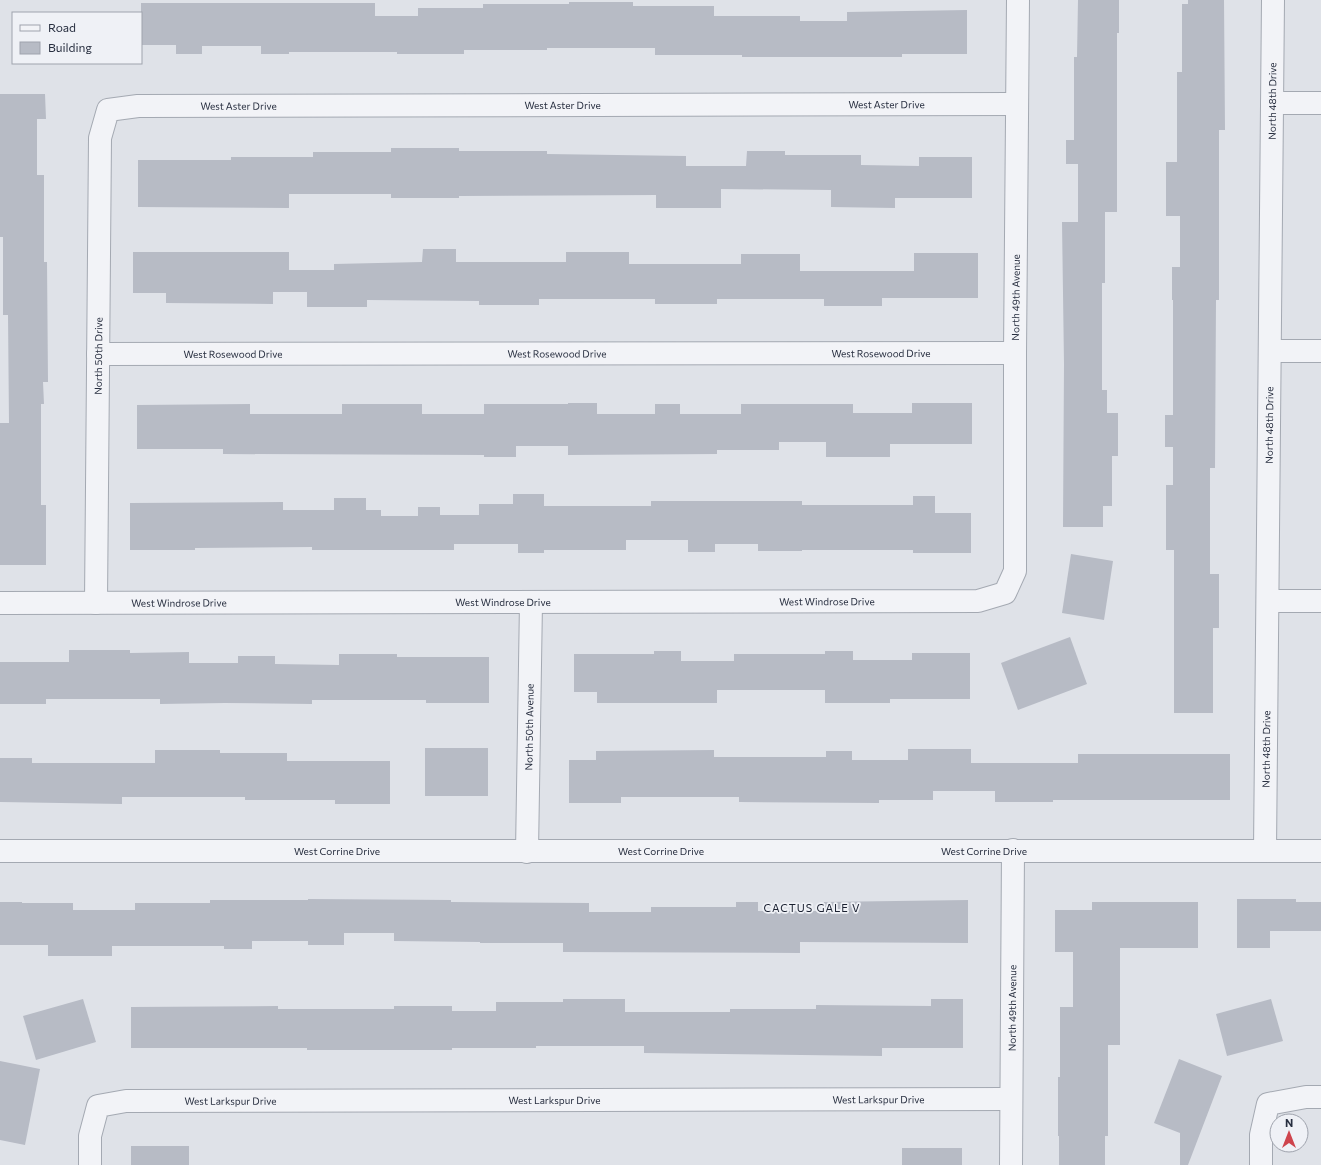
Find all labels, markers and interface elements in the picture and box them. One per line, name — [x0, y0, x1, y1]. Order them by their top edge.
legend — [12, 12, 142, 64]
text: Road — [48, 20, 76, 34]
text: Building — [48, 40, 92, 54]
street label: North 48th Drive — [1266, 62, 1278, 140]
street label: West Aster Drive — [848, 98, 925, 110]
street label: West Aster Drive — [524, 99, 601, 111]
street label: West Aster Drive — [200, 100, 277, 112]
street label: North 49th Avenue — [1009, 254, 1022, 341]
street label: North 50th Drive — [92, 317, 104, 395]
street label: West Rosewood Drive — [507, 347, 607, 360]
street label: West Rosewood Drive — [831, 347, 931, 359]
street label: West Rosewood Drive — [183, 348, 283, 360]
street label: North 48th Drive — [1263, 386, 1275, 464]
street label: West Windrose Drive — [779, 595, 875, 607]
street label: West Windrose Drive — [455, 596, 551, 608]
street label: West Windrose Drive — [131, 597, 227, 609]
street label: North 50th Avenue — [522, 684, 536, 770]
street label: North 48th Drive — [1260, 710, 1272, 788]
street label: West Corrine Drive — [294, 845, 380, 857]
street label: West Corrine Drive — [618, 845, 704, 857]
street label: West Corrine Drive — [941, 845, 1027, 857]
district label: CACTUS GALE V — [763, 901, 861, 914]
street label: North 49th Avenue — [1006, 965, 1018, 1051]
street label: West Larkspur Drive — [833, 1093, 924, 1105]
street label: West Larkspur Drive — [509, 1094, 600, 1106]
street label: West Larkspur Drive — [185, 1095, 276, 1107]
north arrow — [1269, 1113, 1309, 1153]
text: N — [1285, 1116, 1293, 1129]

